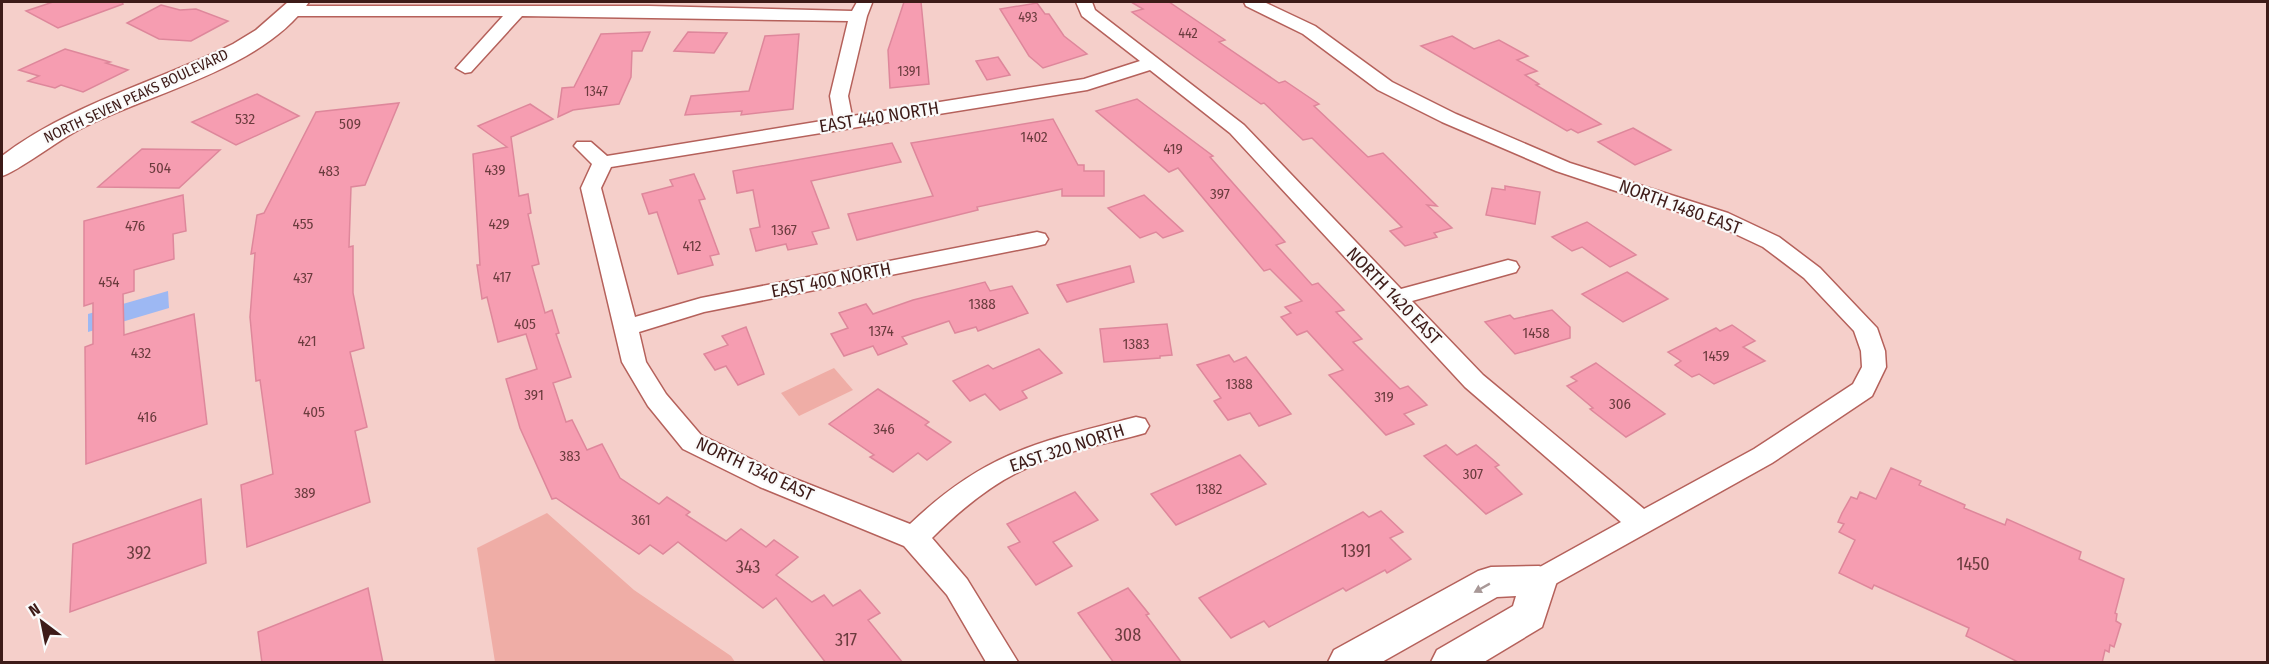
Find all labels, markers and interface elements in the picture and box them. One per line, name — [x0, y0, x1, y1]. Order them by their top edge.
house number: 493 — [1018, 9, 1038, 26]
house number: 442 — [1178, 25, 1198, 42]
street label: NORTH SEVEN PEAKS BOULEVARD — [41, 45, 231, 147]
house number: 1391 — [897, 63, 921, 80]
house number: 1347 — [584, 83, 608, 100]
street label: EAST 440 NORTH — [818, 97, 940, 137]
house number: 532 — [235, 110, 255, 128]
house number: 509 — [339, 115, 361, 133]
house number: 1402 — [1020, 128, 1048, 146]
house number: 419 — [1163, 140, 1183, 158]
house number: 504 — [149, 159, 171, 177]
house number: 439 — [485, 161, 505, 179]
house number: 483 — [318, 162, 340, 180]
street label: NORTH 1480 EAST — [1616, 175, 1745, 239]
house number: 397 — [1210, 185, 1230, 203]
house number: 455 — [293, 215, 314, 233]
house number: 429 — [489, 215, 509, 233]
house number: 476 — [125, 217, 145, 235]
house number: 1367 — [771, 221, 797, 239]
house number: 412 — [683, 237, 702, 255]
street label: NORTH 1420 EAST — [1342, 243, 1446, 350]
street label: EAST 400 NORTH — [769, 258, 893, 302]
house number: 417 — [493, 268, 511, 286]
house number: 437 — [293, 269, 313, 287]
house number: 454 — [98, 273, 120, 291]
house number: 1388 — [968, 295, 996, 313]
house number: 405 — [514, 315, 536, 333]
house number: 1374 — [868, 322, 894, 340]
house number: 1458 — [1522, 324, 1550, 342]
house number: 421 — [297, 332, 317, 350]
house number: 1383 — [1123, 335, 1150, 353]
house number: 432 — [131, 344, 152, 362]
house number: 1459 — [1703, 347, 1729, 365]
house number: 1388 — [1225, 375, 1253, 393]
house number: 391 — [524, 386, 544, 404]
house number: 319 — [1374, 388, 1394, 406]
house number: 306 — [1609, 395, 1631, 413]
house number: 405 — [303, 403, 325, 421]
house number: 416 — [137, 408, 157, 426]
street label: EAST 320 NORTH — [1007, 419, 1127, 477]
house number: 346 — [873, 420, 895, 438]
street label: NORTH 1340 EAST — [693, 432, 818, 506]
house number: 383 — [559, 447, 581, 465]
house number: 307 — [1463, 465, 1483, 483]
house number: 1382 — [1196, 480, 1223, 498]
house number: 389 — [294, 484, 316, 502]
house number: 361 — [631, 511, 651, 529]
house number: 1391 — [1341, 540, 1371, 562]
house number: 392 — [127, 542, 151, 564]
house number: 1450 — [1956, 553, 1990, 575]
house number: 343 — [736, 556, 760, 578]
one-way arrow — [1473, 583, 1490, 593]
north arrow — [12, 592, 72, 652]
text: N — [25, 599, 43, 620]
house number: 308 — [1115, 624, 1141, 646]
house number: 317 — [835, 629, 857, 651]

